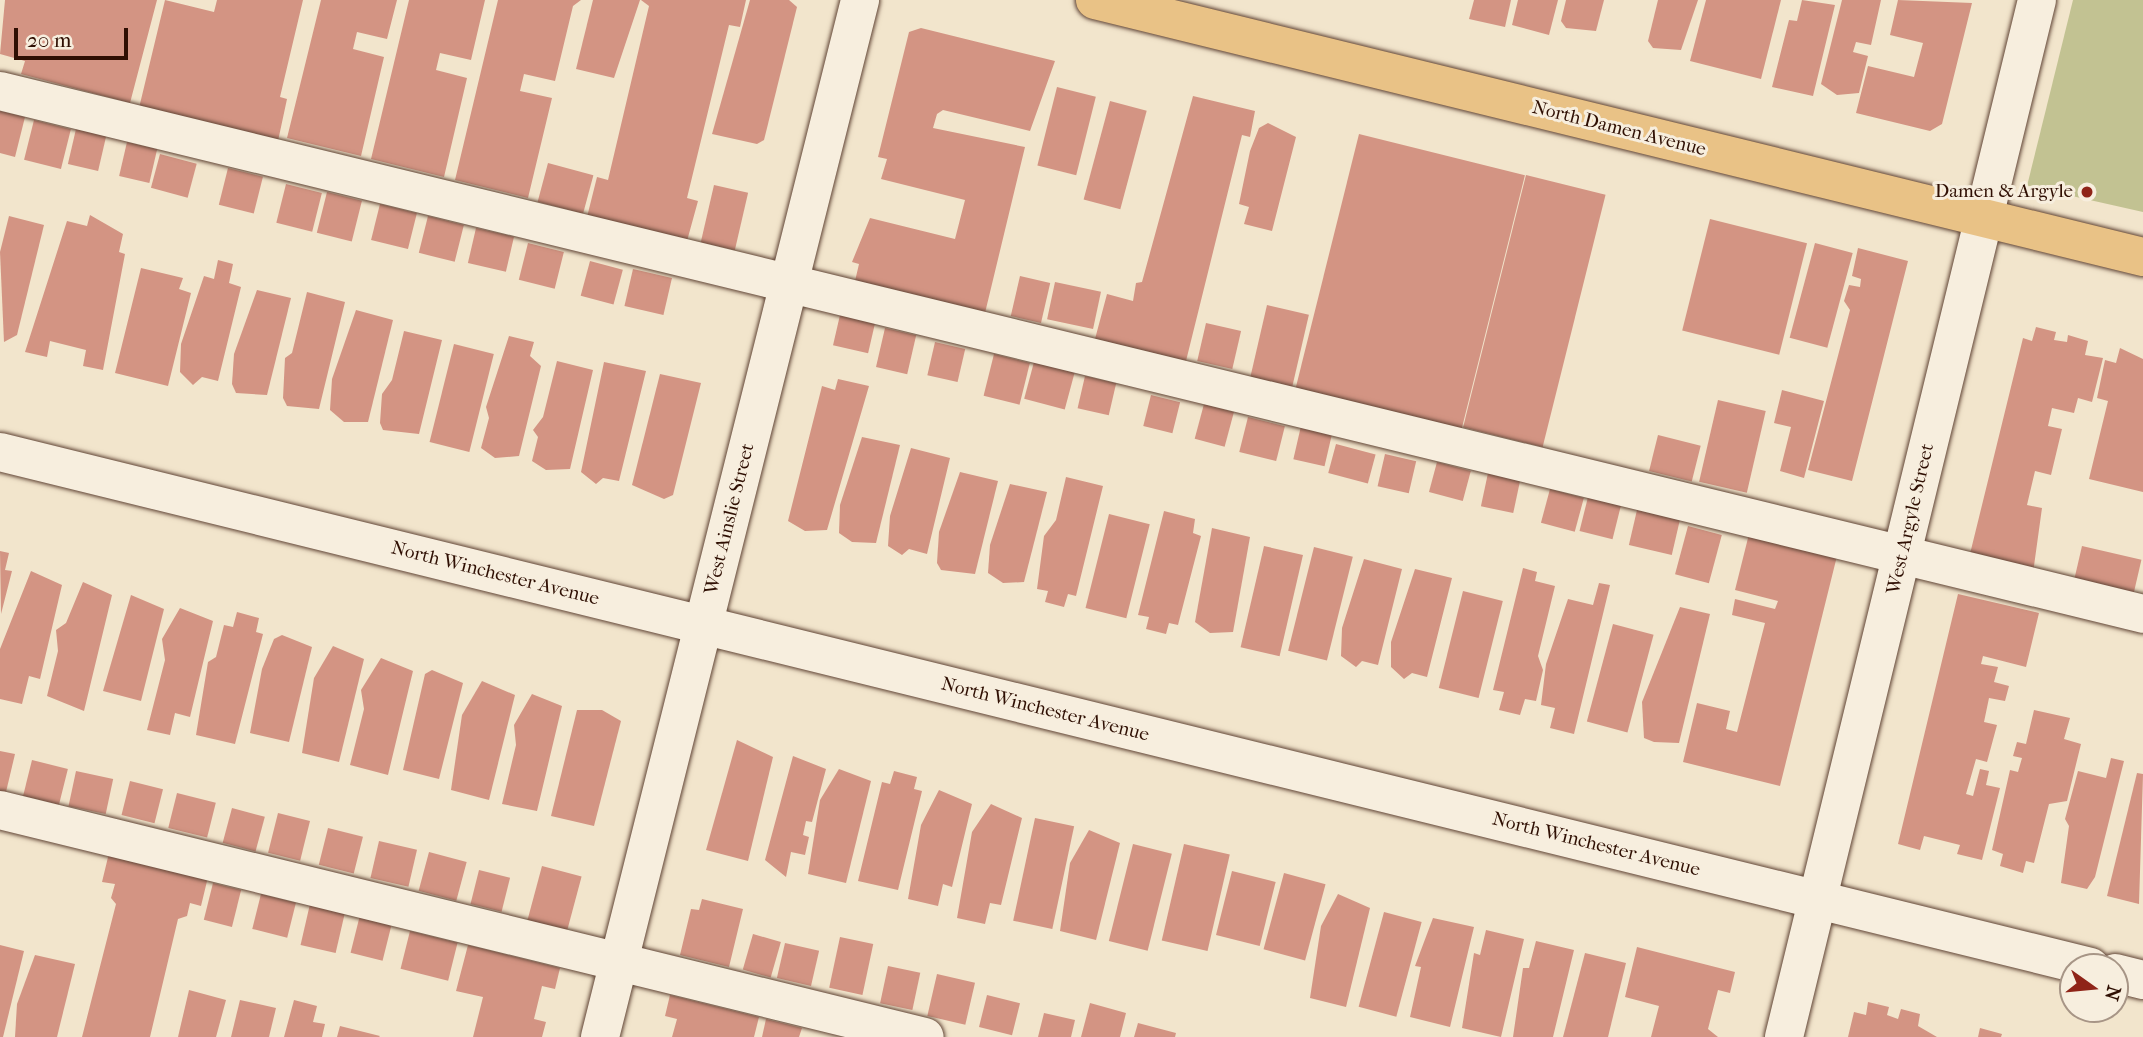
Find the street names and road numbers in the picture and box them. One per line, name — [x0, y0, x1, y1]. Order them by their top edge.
street label: North Damen Avenue — [1530, 96, 1708, 162]
street label: West Ainslie Street — [700, 441, 760, 597]
street label: West Argyle Street — [1883, 441, 1939, 597]
street label: North Winchester Avenue — [389, 537, 601, 611]
street label: North Winchester Avenue — [939, 673, 1151, 747]
street label: North Winchester Avenue — [1490, 808, 1702, 882]

